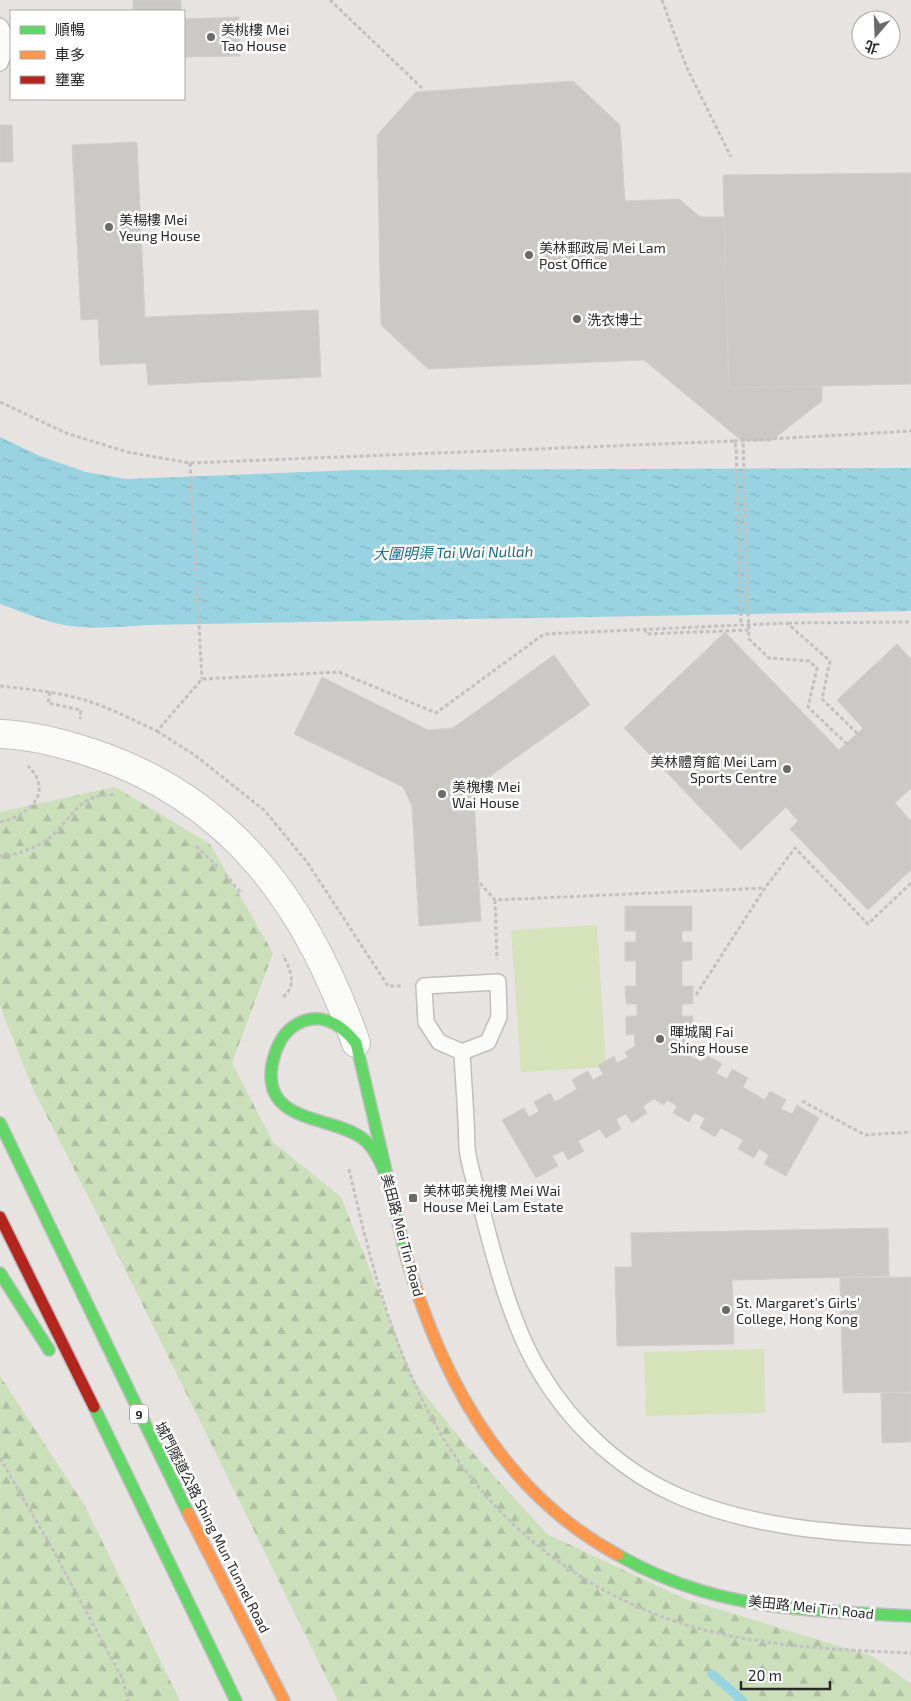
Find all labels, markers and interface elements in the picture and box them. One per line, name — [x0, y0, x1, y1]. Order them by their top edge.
legend — [10, 10, 185, 100]
north arrow — [851, 10, 901, 60]
text: 順暢 — [55, 20, 85, 38]
place label: 美桃樓 Mei Tao House — [221, 21, 289, 54]
marker: 美桃樓 Mei Tao House — [205, 31, 217, 43]
text: 北 — [862, 37, 881, 58]
text: 車多 — [55, 45, 85, 63]
text: 壅塞 — [55, 70, 85, 88]
place label: 美楊樓 Mei Yeung House — [119, 211, 201, 244]
marker: 美楊樓 Mei Yeung House — [103, 221, 115, 233]
place label: 美林郵政局 Mei Lam Post Office — [539, 239, 666, 272]
marker: 美林郵政局 Mei Lam Post Office — [523, 249, 535, 261]
place label: 洗衣博士 — [587, 311, 643, 328]
marker: 洗衣博士 — [571, 313, 583, 325]
water label: 大圍明渠 Tai Wai Nullah — [373, 542, 533, 562]
place label: 美林體育館 Mei Lam Sports Centre — [650, 753, 777, 786]
marker: 美林體育館 Mei Lam Sports Centre — [781, 763, 793, 775]
place label: 美槐樓 Mei Wai House — [452, 778, 520, 811]
marker: 美槐樓 Mei Wai House — [436, 788, 448, 800]
place label: 暉城閣 Fai Shing House — [670, 1023, 748, 1056]
marker: 暉城閣 Fai Shing House — [654, 1033, 666, 1045]
street label: 美田路 Mei Tin Road — [378, 1172, 428, 1298]
place label: 美林邨美槐樓 Mei Wai House Mei Lam Estate — [423, 1182, 564, 1215]
marker: 美林邨美槐樓 Mei Wai House Mei Lam Estate — [407, 1192, 419, 1204]
place label: St. Margaret's Girls' College, Hong Kong — [736, 1294, 860, 1327]
marker: St. Margaret's Girls' College, Hong Kong — [720, 1304, 732, 1316]
road number: 9 — [130, 1405, 148, 1424]
street label: 城門隧道公路 Shing Mun Tunnel Road — [152, 1419, 274, 1635]
street label: 美田路 Mei Tin Road — [747, 1592, 875, 1622]
scale bar — [741, 1658, 830, 1690]
text: 20 m — [748, 1666, 782, 1684]

